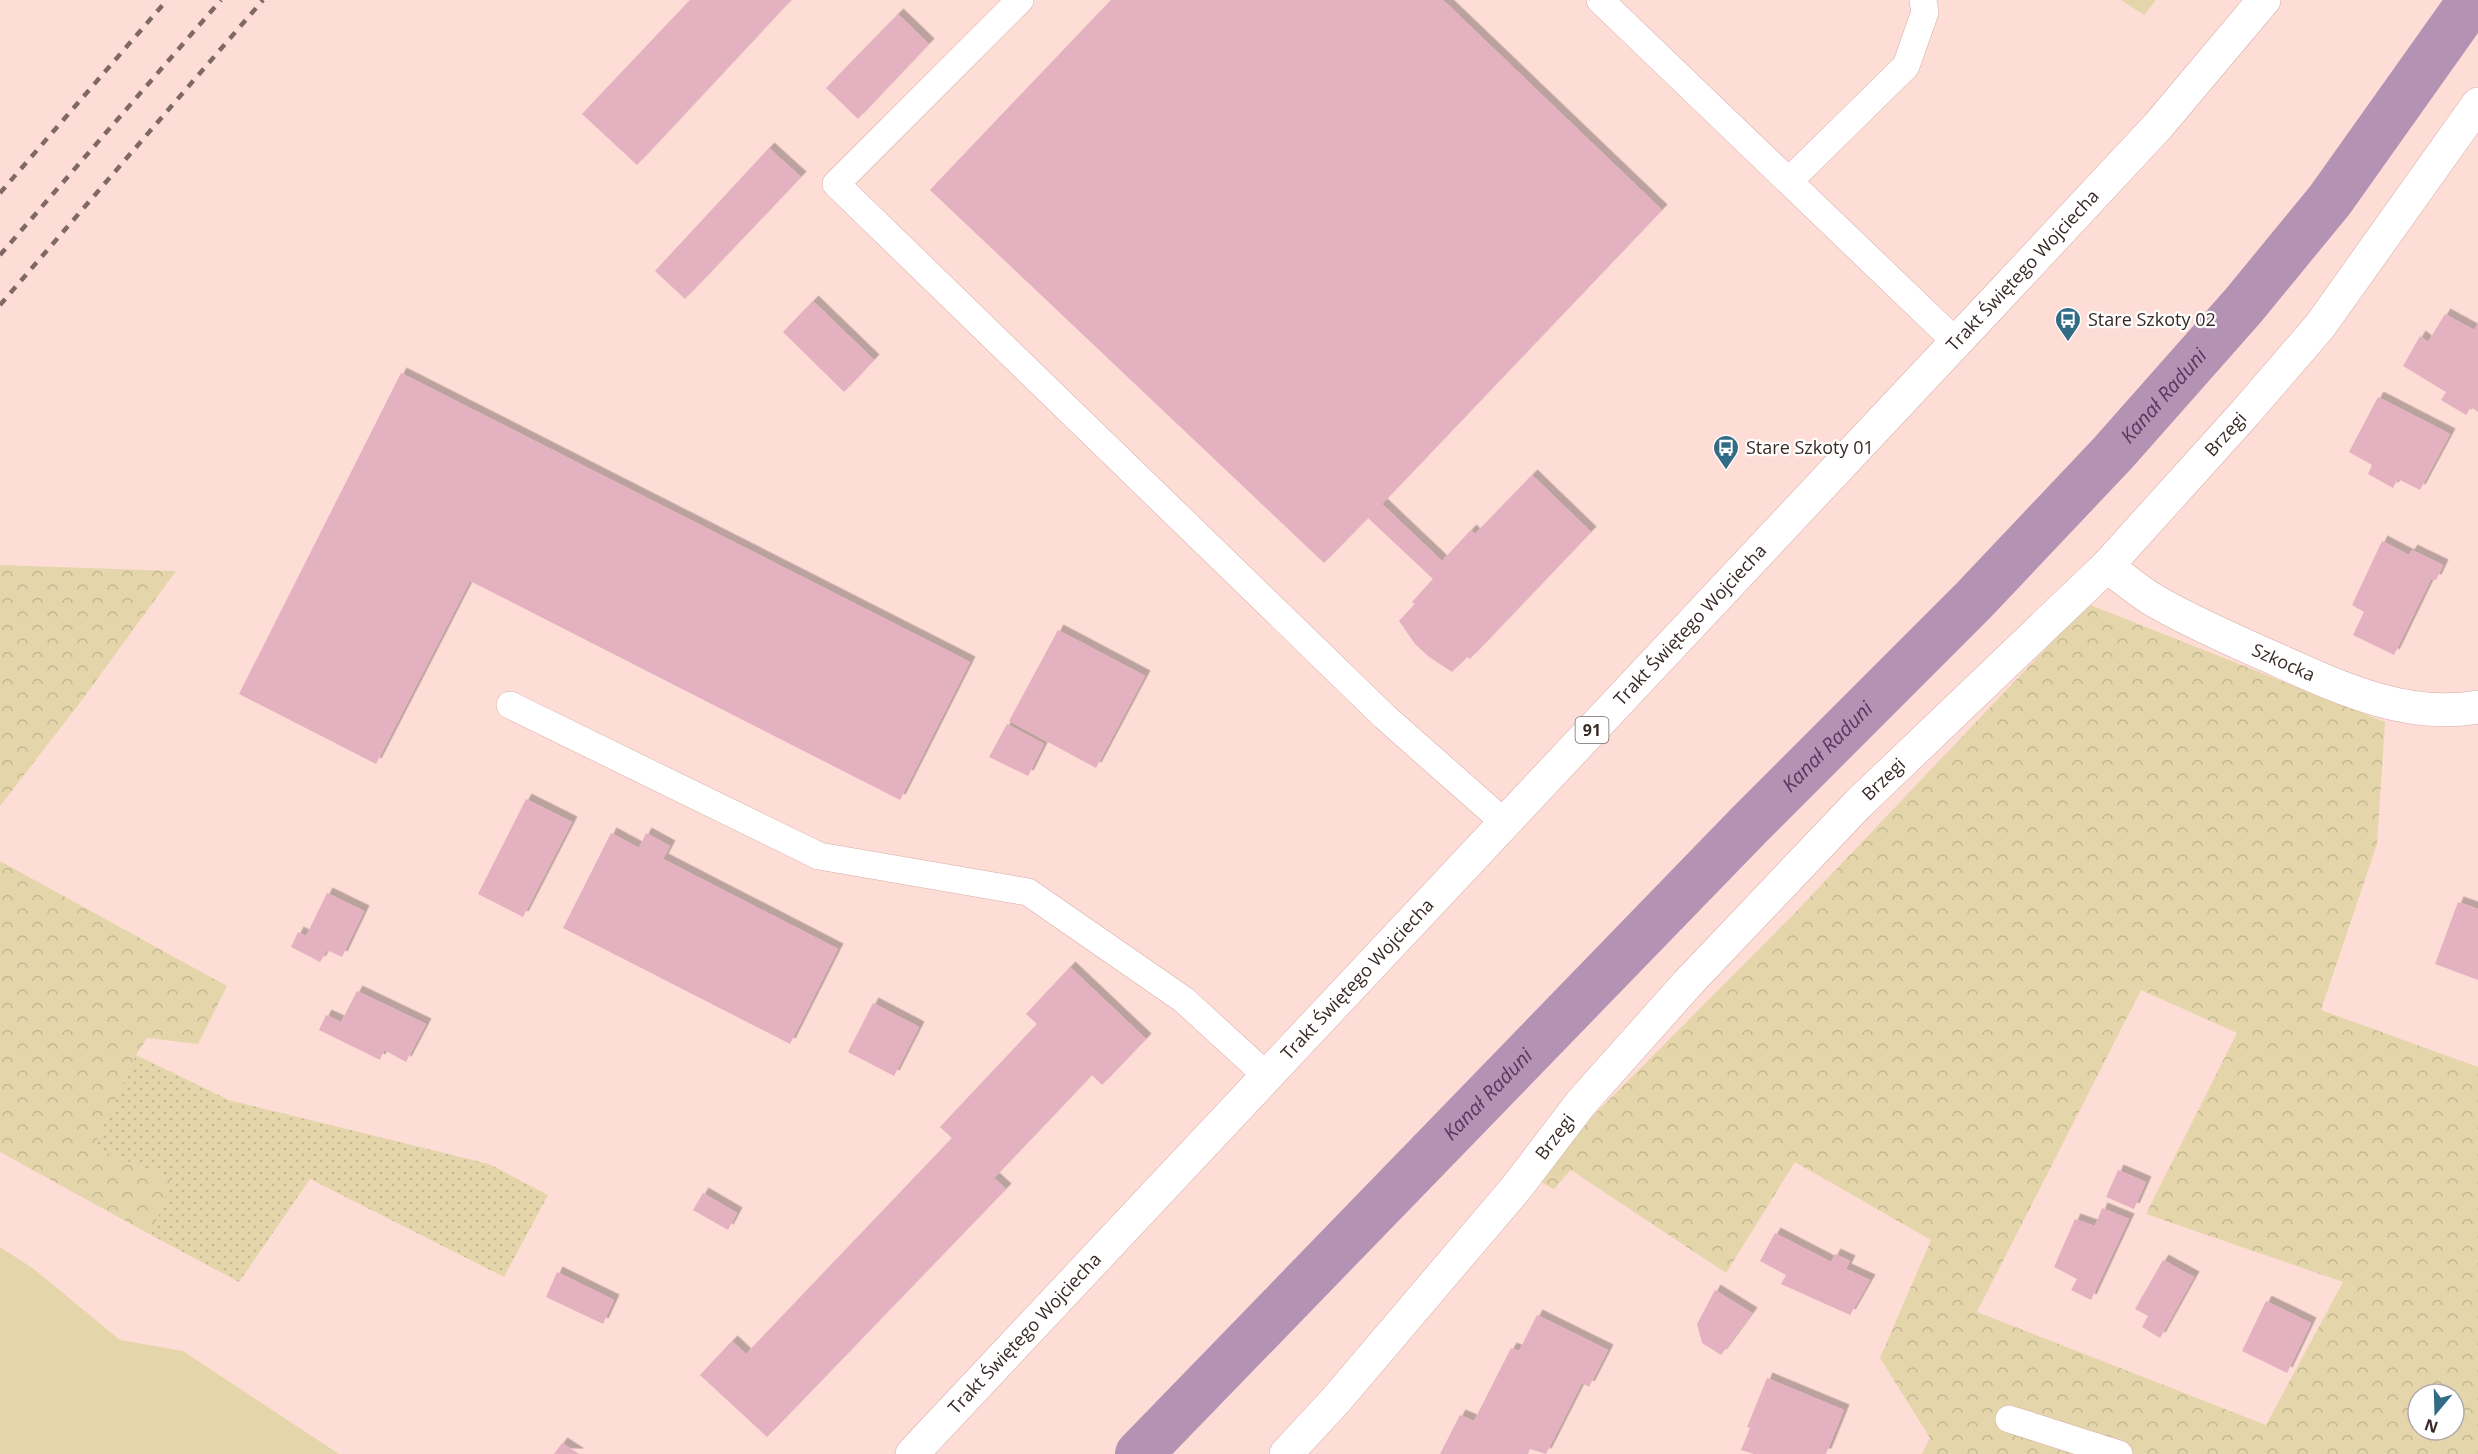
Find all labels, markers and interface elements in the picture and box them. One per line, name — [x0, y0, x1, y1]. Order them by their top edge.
street label: Trakt Świętego Wojciecha — [1941, 184, 2104, 356]
bus stop icon: Stare Szkoty 02 — [2053, 305, 2083, 343]
place label: Stare Szkoty 02 — [2088, 307, 2216, 331]
water label: Kanał Raduni — [2114, 342, 2213, 449]
street label: Brzegi — [2199, 406, 2251, 461]
bus stop icon: Stare Szkoty 01 — [1711, 433, 1741, 471]
place label: Stare Szkoty 01 — [1746, 435, 1874, 459]
street label: Trakt Świętego Wojciecha — [1608, 539, 1771, 710]
street label: Szkocka — [2248, 637, 2319, 686]
water label: Kanał Raduni — [1776, 694, 1879, 798]
road number: 91 — [1576, 717, 1608, 743]
street label: Brzegi — [1856, 752, 1910, 805]
street label: Trakt Świętego Wojciecha — [1275, 893, 1439, 1065]
water label: Kanał Raduni — [1437, 1042, 1539, 1146]
street label: Brzegi — [1529, 1108, 1580, 1164]
street label: Trakt Świętego Wojciecha — [943, 1247, 1106, 1419]
north arrow — [2406, 1382, 2466, 1442]
text: N — [2421, 1414, 2441, 1439]

